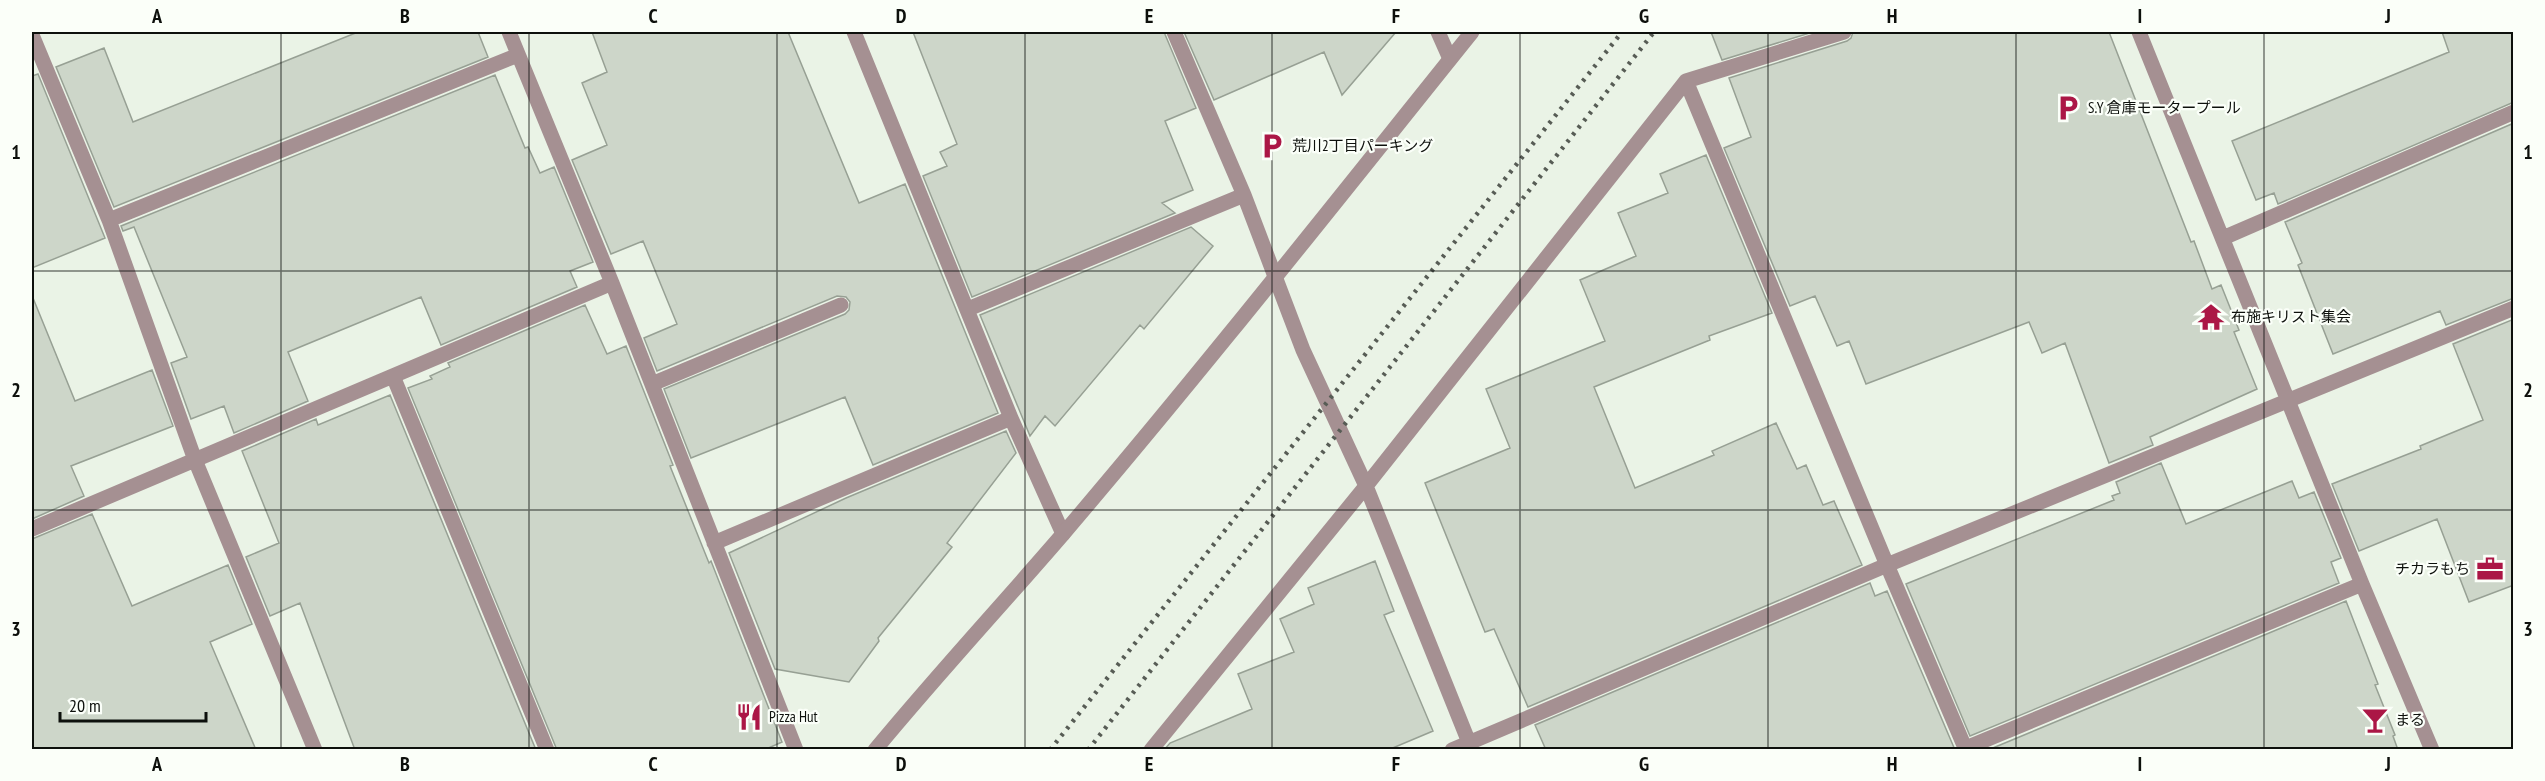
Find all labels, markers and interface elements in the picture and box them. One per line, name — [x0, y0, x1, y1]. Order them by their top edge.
text: A — [151, 3, 163, 29]
text: B — [400, 3, 410, 29]
text: C — [648, 3, 658, 29]
text: D — [896, 3, 907, 29]
text: E — [1145, 3, 1153, 29]
text: F — [1392, 3, 1400, 29]
text: G — [1639, 3, 1649, 29]
text: H — [1887, 3, 1897, 29]
text: I — [2138, 3, 2142, 29]
text: J — [2384, 3, 2391, 29]
parking icon: S.Y 倉庫モータープール — [2053, 93, 2083, 123]
place label: S.Y 倉庫モータープール — [2088, 98, 2241, 117]
parking icon: 荒川2丁目パーキング — [1257, 131, 1287, 161]
place label: 荒川2丁目パーキング — [1292, 136, 1433, 155]
text: 1 — [11, 139, 21, 165]
text: 1 — [2523, 139, 2533, 165]
temple icon: 布施キリスト集会 — [2196, 302, 2226, 332]
place label: 布施キリスト集会 — [2231, 307, 2351, 326]
text: 2 — [11, 377, 21, 403]
text: 2 — [2523, 377, 2533, 403]
office icon: チカラもち — [2475, 554, 2505, 584]
place label: チカラもち — [2395, 559, 2470, 578]
text: 3 — [11, 616, 21, 642]
text: 3 — [2523, 616, 2533, 642]
scale bar — [60, 685, 206, 723]
text: 20 m — [69, 694, 101, 717]
restaurant icon: Pizza Hut — [734, 702, 764, 732]
bar icon: まる — [2360, 705, 2390, 735]
place label: Pizza Hut — [769, 707, 818, 726]
place label: まる — [2395, 710, 2425, 729]
text: A — [151, 751, 163, 777]
text: B — [400, 751, 410, 777]
text: C — [648, 751, 658, 777]
text: D — [896, 751, 907, 777]
text: E — [1145, 751, 1153, 777]
text: F — [1392, 751, 1400, 777]
text: G — [1639, 751, 1649, 777]
text: H — [1887, 751, 1897, 777]
text: I — [2138, 751, 2142, 777]
text: J — [2384, 751, 2391, 777]

